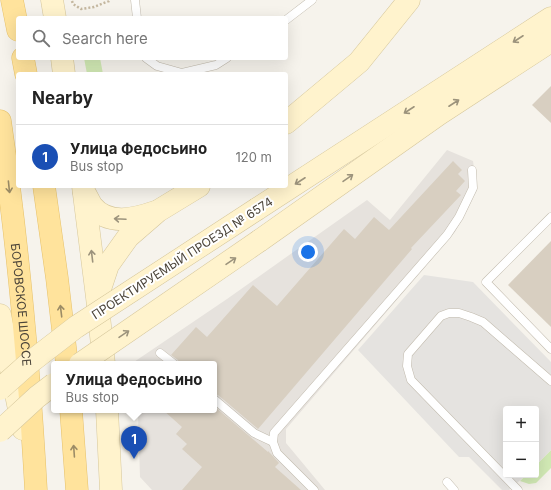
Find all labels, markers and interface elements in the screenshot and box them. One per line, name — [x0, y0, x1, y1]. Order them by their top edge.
search box — [16, 16, 288, 60]
icon: search — [30, 27, 52, 49]
text: Search here — [62, 29, 148, 48]
one-way arrow — [513, 35, 524, 43]
text: Nearby — [32, 88, 93, 108]
one-way arrow — [449, 99, 460, 108]
one-way arrow — [404, 106, 415, 114]
text: Улица Федосьино — [70, 139, 207, 158]
text: 1 — [42, 149, 48, 165]
text: 120 m — [236, 149, 272, 165]
text: Bus stop — [70, 158, 123, 174]
one-way arrow — [342, 174, 353, 182]
one-way arrow — [295, 177, 306, 185]
one-way arrow — [5, 180, 13, 193]
street label: ПРОЕКТИРУЕМЫЙ ПРОЕЗД № 6574 — [89, 194, 275, 322]
one-way arrow — [114, 215, 127, 222]
street label: БОРОВСКОЕ ШОССЕ — [8, 242, 35, 367]
your location — [298, 242, 318, 262]
one-way arrow — [88, 250, 96, 263]
one-way arrow — [225, 256, 237, 264]
one-way arrow — [57, 305, 65, 318]
one-way arrow — [118, 330, 129, 338]
popup — [51, 361, 217, 413]
text: Улица Федосьино — [65, 370, 203, 389]
text: Bus stop — [65, 389, 119, 405]
map controls — [503, 406, 539, 478]
button: + — [503, 406, 539, 442]
pin: 1 — [121, 426, 147, 459]
button: − — [503, 442, 539, 478]
one-way arrow — [70, 445, 77, 458]

